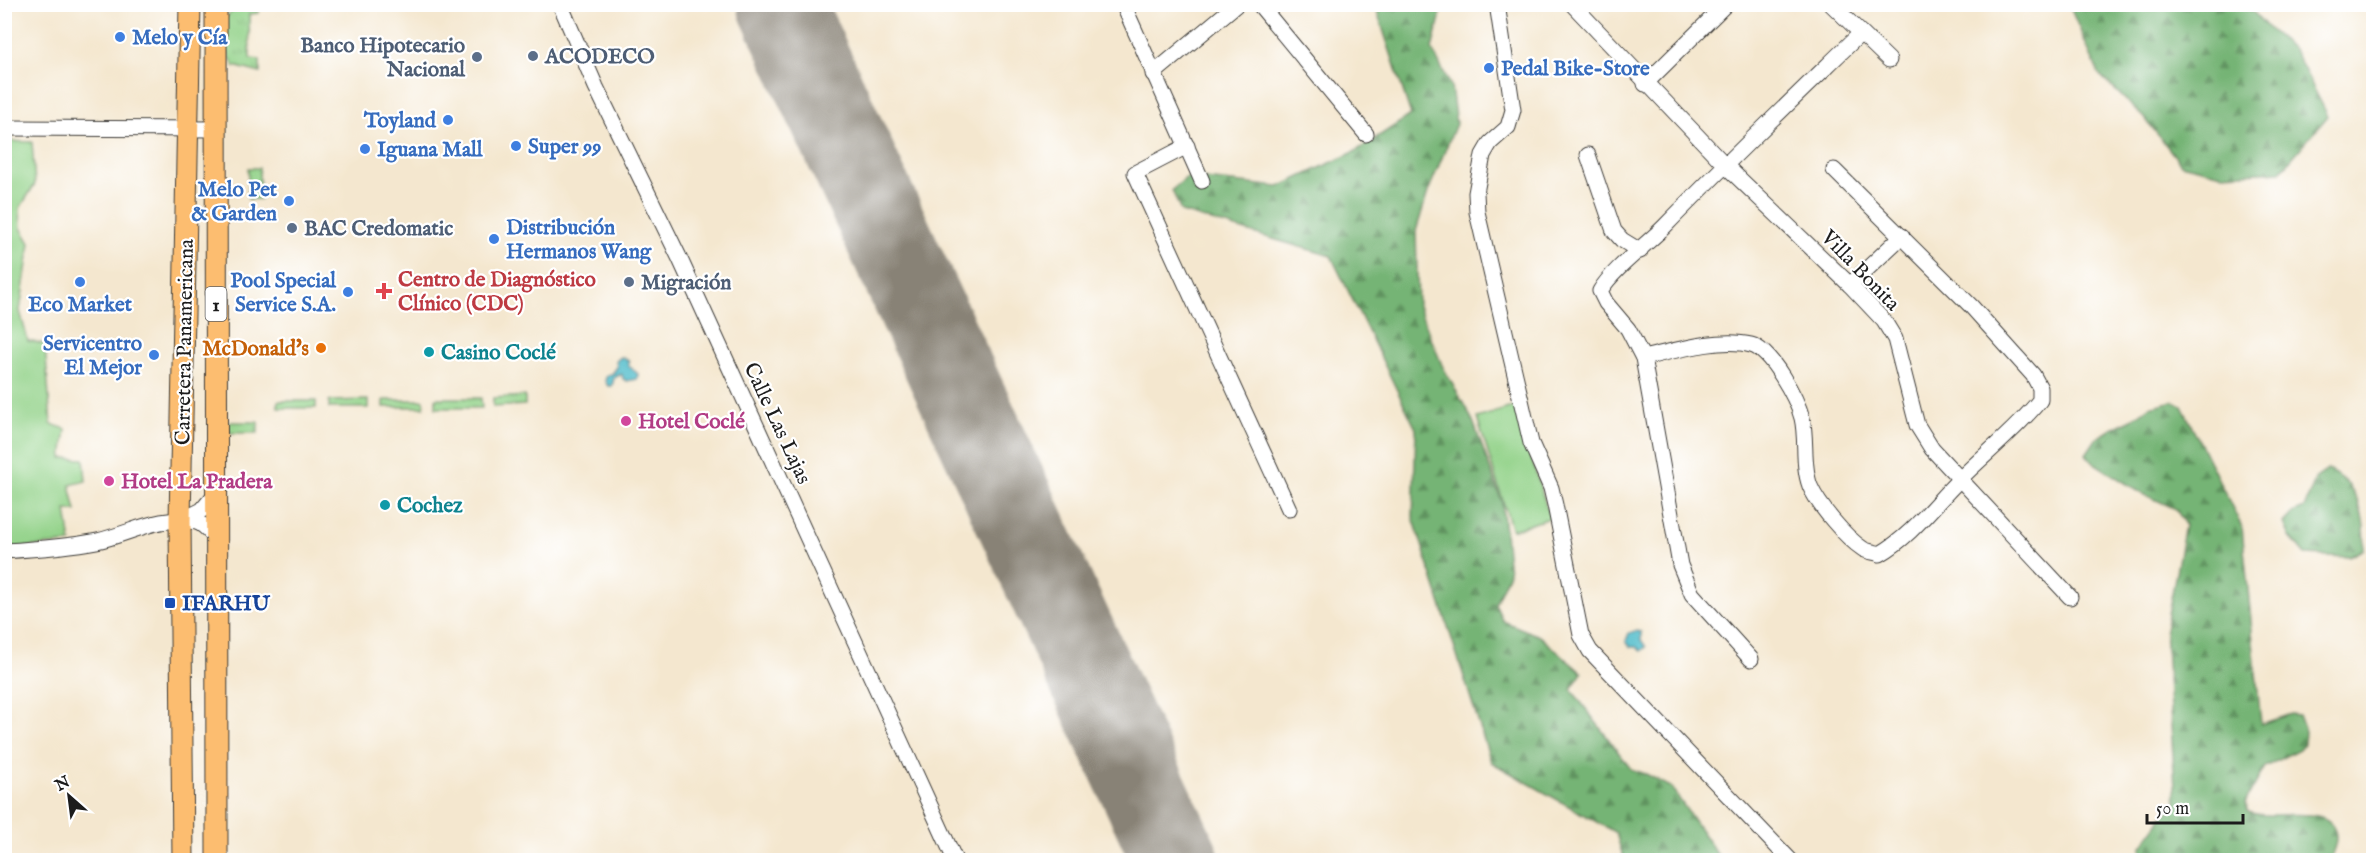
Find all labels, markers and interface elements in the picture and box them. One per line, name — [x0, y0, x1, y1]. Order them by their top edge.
place label: Melo y Cía — [132, 25, 228, 52]
marker: Melo y Cía — [113, 30, 127, 44]
place label: Banco Hipotecario Nacional — [300, 33, 466, 84]
place label: ACODECO — [544, 44, 655, 71]
marker: ACODECO — [526, 49, 540, 63]
marker: Banco Hipotecario Nacional — [470, 50, 484, 64]
place label: Pedal Bike-Store — [1501, 56, 1650, 83]
marker: Pedal Bike-Store — [1482, 61, 1496, 75]
place label: Toyland — [363, 108, 437, 135]
marker: Toyland — [441, 113, 455, 127]
place label: Super 99 — [528, 134, 601, 161]
place label: Iguana Mall — [377, 137, 484, 164]
marker: Super 99 — [509, 139, 523, 153]
marker: Iguana Mall — [358, 142, 372, 156]
place label: Melo Pet & Garden — [191, 177, 278, 228]
marker: Melo Pet & Garden — [282, 194, 296, 208]
place label: Distribución Hermanos Wang — [506, 215, 652, 266]
place label: BAC Credomatic — [304, 216, 453, 243]
marker: BAC Credomatic — [285, 221, 299, 235]
street label: Villa Bonita — [1814, 224, 1906, 318]
marker: Distribución Hermanos Wang — [487, 232, 501, 246]
street label: Carretera Panamericana — [170, 238, 201, 445]
place label: Centro de Diagnóstico Clínico (CDC) — [398, 267, 597, 318]
place label: Pool Special Service S.A. — [230, 268, 337, 319]
place label: Migración — [641, 270, 732, 297]
marker: Eco Market — [73, 275, 87, 289]
marker: Migración — [622, 275, 636, 289]
marker: Centro de Diagnóstico Clínico (CDC) — [375, 282, 393, 300]
marker: Pool Special Service S.A. — [341, 285, 355, 299]
road number: 1 — [206, 287, 226, 321]
place label: Eco Market — [28, 292, 133, 319]
place label: Servicentro El Mejor — [43, 331, 143, 382]
place label: McDonald's — [202, 336, 309, 363]
place label: Casino Coclé — [441, 340, 556, 367]
marker: McDonald's — [314, 341, 328, 355]
marker: Casino Coclé — [422, 345, 436, 359]
marker: Servicentro El Mejor — [147, 348, 161, 362]
street label: Calle Las Lajas — [737, 359, 817, 489]
place label: Hotel Coclé — [638, 409, 745, 436]
marker: Hotel Coclé — [619, 414, 633, 428]
place label: Hotel La Pradera — [121, 469, 273, 496]
marker: Hotel La Pradera — [102, 474, 116, 488]
place label: Cochez — [397, 493, 463, 520]
marker: Cochez — [378, 498, 392, 512]
place label: IFARHU — [182, 591, 271, 618]
marker: IFARHU — [163, 596, 177, 610]
north arrow — [39, 766, 99, 826]
text: N — [51, 772, 74, 797]
scale bar — [2147, 787, 2243, 825]
text: 50 m — [2156, 798, 2189, 821]

